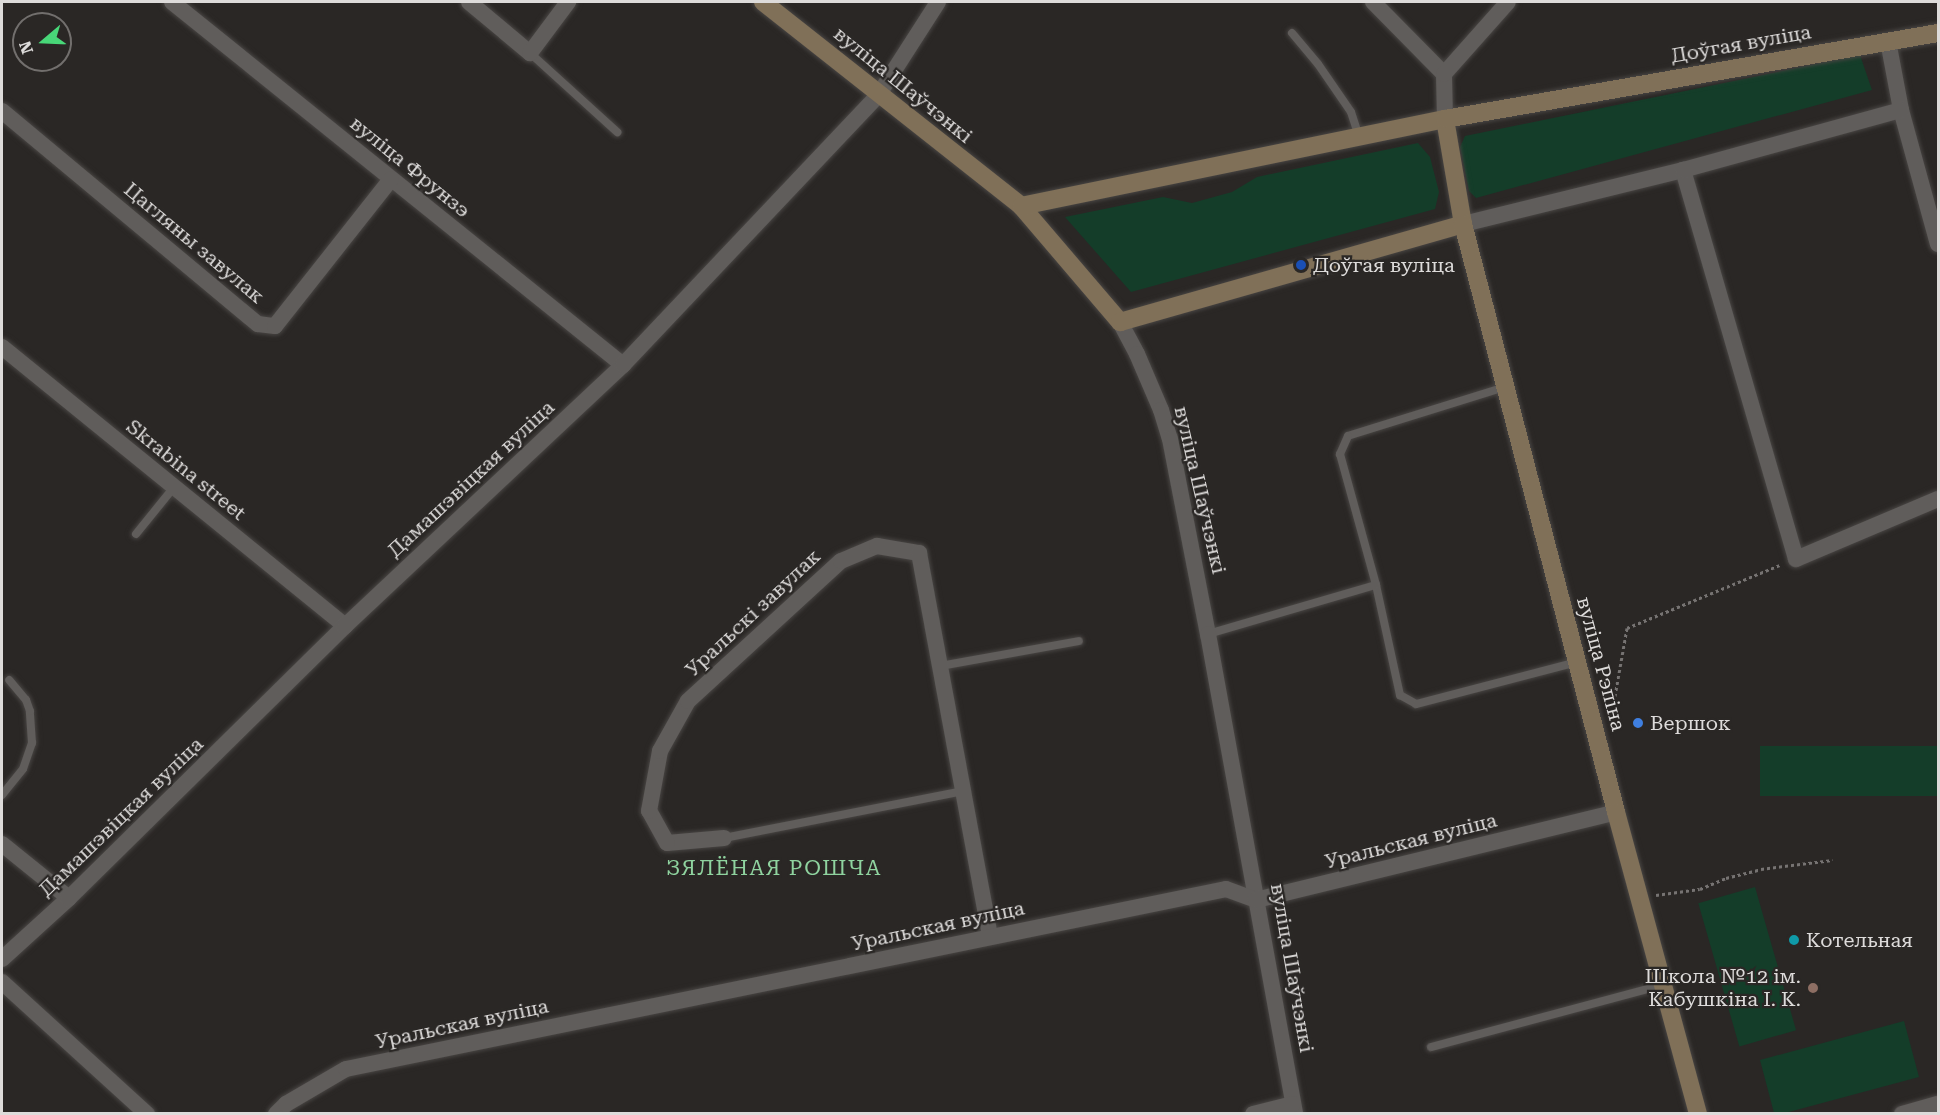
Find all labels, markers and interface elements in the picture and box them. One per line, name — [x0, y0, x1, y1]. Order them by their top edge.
north arrow — [12, 12, 72, 72]
street label: Доўгая вуліца — [1669, 20, 1813, 68]
street label: вуліца Шаўчэнкі — [829, 22, 977, 148]
text: N — [15, 38, 37, 56]
street label: вуліца Фрунзэ — [345, 111, 475, 223]
street label: Цагляны завулак — [119, 177, 269, 309]
place label: Доўгая вуліца — [1313, 253, 1455, 277]
marker: Доўгая вуліца — [1294, 258, 1308, 272]
street label: Дамашэвіцкая вуліца — [383, 396, 559, 562]
street label: вуліца Шаўчэнкі — [1169, 404, 1231, 576]
street label: Skrabina street — [121, 415, 251, 525]
street label: Уральскі завулак — [681, 544, 825, 682]
street label: вуліца Рэпіна — [1572, 594, 1630, 734]
place label: Вершок — [1650, 711, 1731, 735]
marker: Вершок — [1631, 716, 1645, 730]
street label: Дамашэвіцкая вуліца — [34, 732, 208, 902]
street label: Уральская вуліца — [1323, 808, 1499, 874]
district label: ЗЯЛЁНАЯ РОШЧА — [666, 855, 882, 881]
street label: вуліца Шаўчэнкі — [1265, 882, 1319, 1054]
street label: Уральская вуліца — [849, 896, 1027, 956]
place label: Котельная — [1806, 928, 1913, 952]
marker: Котельная — [1787, 933, 1801, 947]
place label: Школа №12 ім. Кабушкіна І. К. — [1645, 964, 1801, 1011]
marker: Школа №12 ім. Кабушкіна І. К. — [1806, 981, 1820, 995]
street label: Уральская вуліца — [373, 994, 551, 1054]

